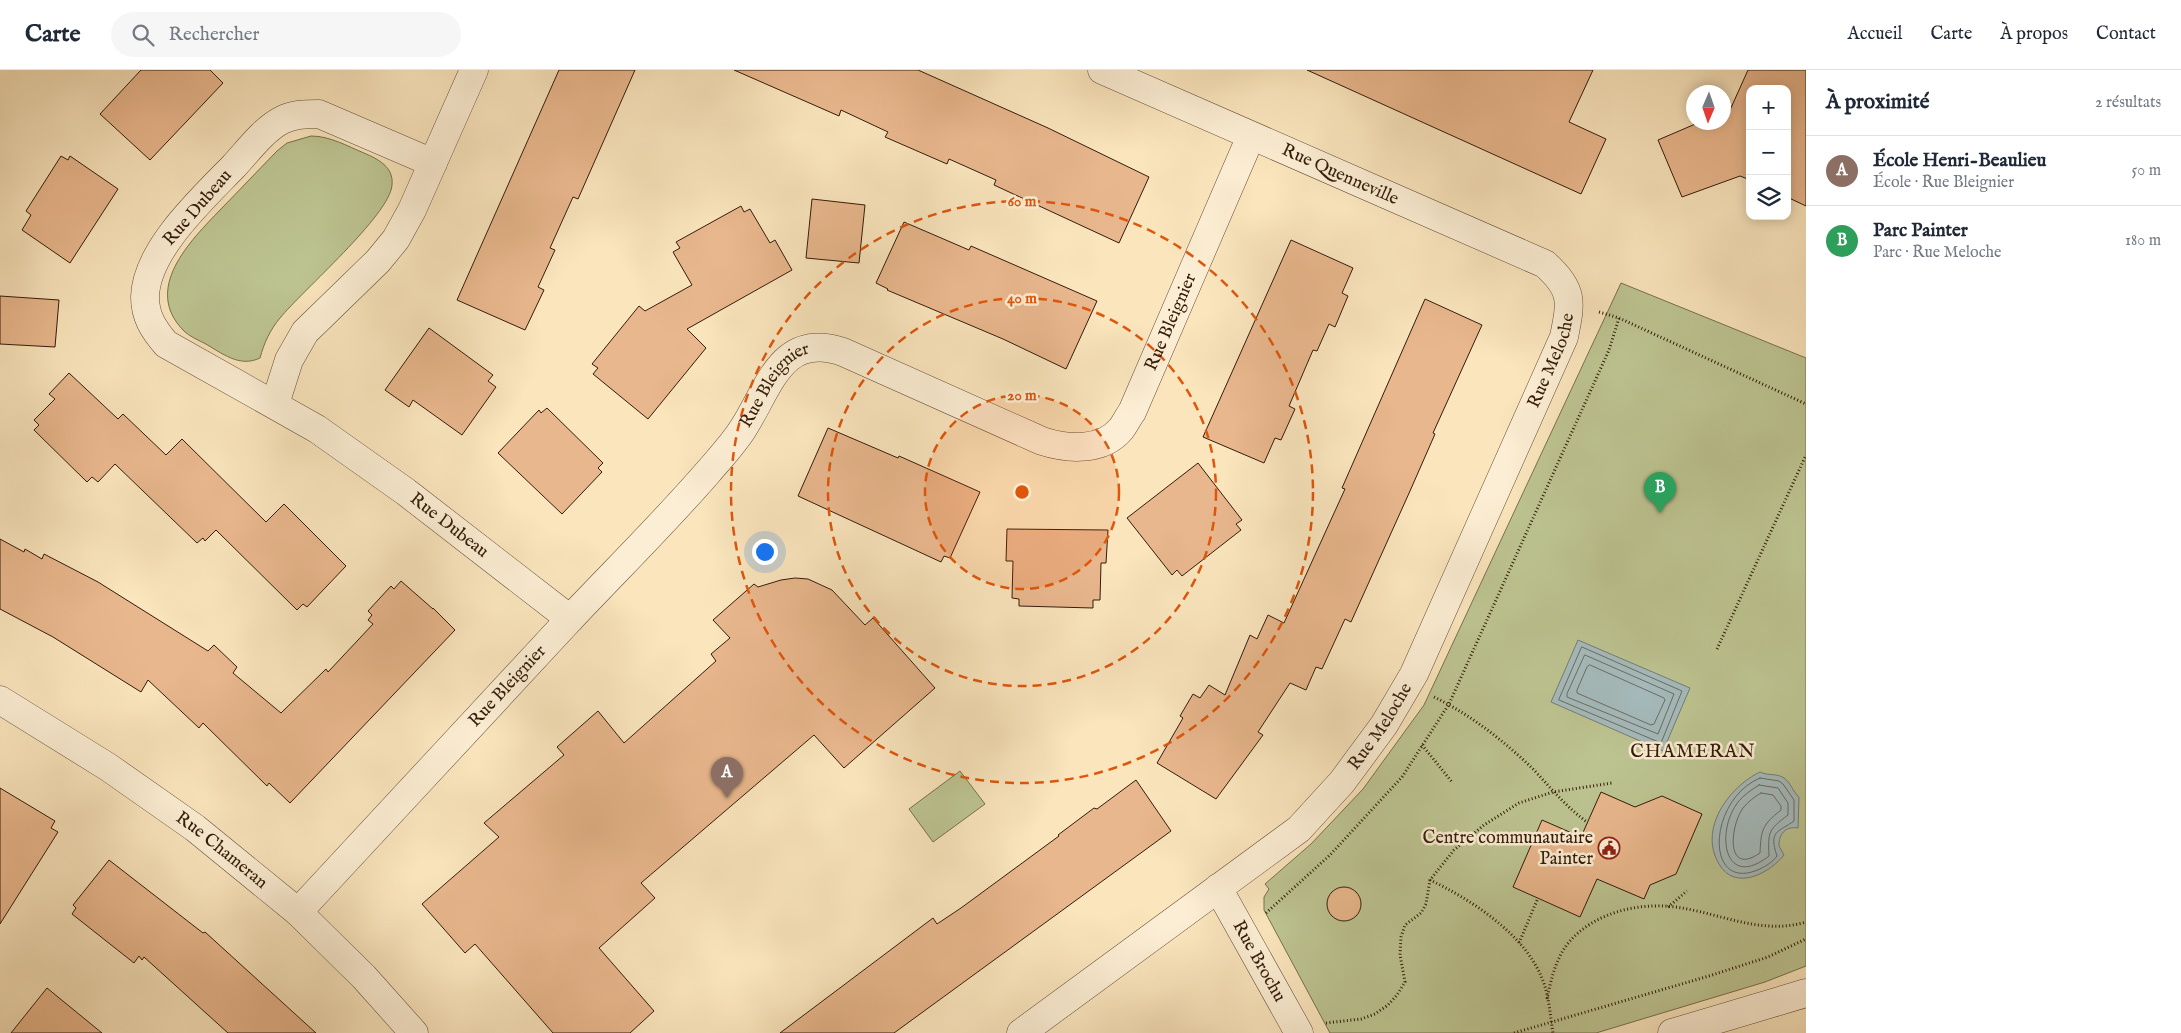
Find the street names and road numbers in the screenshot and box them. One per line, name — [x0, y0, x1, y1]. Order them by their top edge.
street label: Rue Quenneville — [1278, 139, 1402, 211]
street label: Rue Dubeau — [159, 165, 237, 251]
street label: Rue Bleignier — [1140, 269, 1202, 374]
street label: Rue Meloche — [1522, 312, 1580, 412]
street label: Rue Bleignier — [735, 337, 812, 432]
street label: Rue Dubeau — [405, 488, 493, 563]
street label: Rue Bleignier — [464, 640, 551, 732]
street label: Rue Meloche — [1343, 679, 1418, 775]
street label: Rue Chameran — [171, 806, 273, 894]
street label: Rue Brochu — [1227, 916, 1291, 1006]

